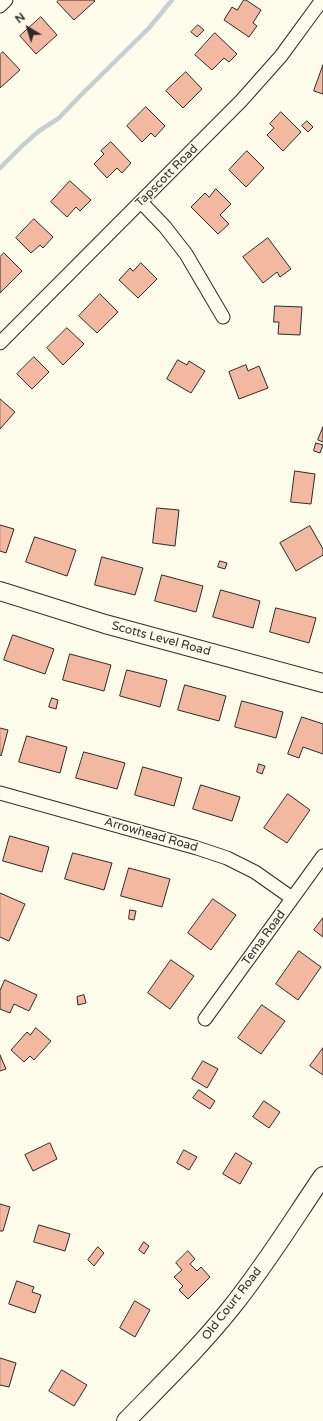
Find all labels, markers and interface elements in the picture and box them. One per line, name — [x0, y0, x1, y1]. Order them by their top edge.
north arrow — [8, 8, 48, 48]
text: N — [13, 10, 28, 26]
street label: Tapscott Road — [133, 142, 201, 210]
street label: Scotts Level Road — [110, 619, 212, 659]
street label: Arrowhead Road — [103, 815, 199, 855]
street label: Tema Road — [239, 908, 289, 968]
street label: Old Court Road — [199, 1265, 265, 1343]

